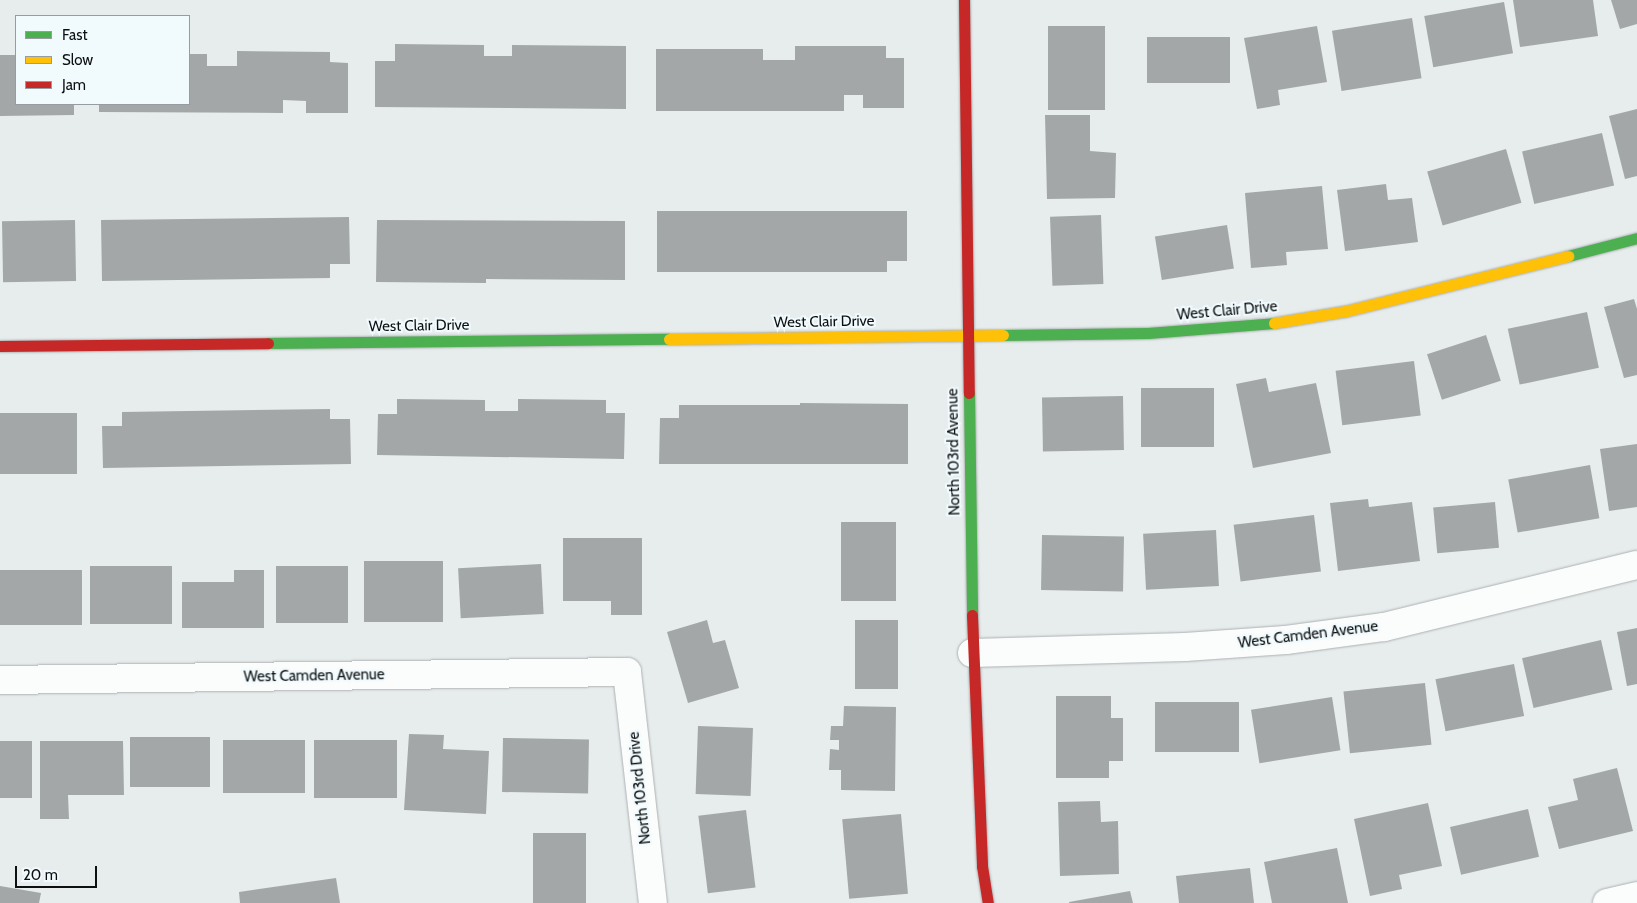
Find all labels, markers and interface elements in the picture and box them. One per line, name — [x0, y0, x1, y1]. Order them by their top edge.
legend — [15, 15, 190, 105]
text: Fast — [62, 26, 87, 44]
text: Slow — [62, 51, 93, 69]
text: Jam — [62, 76, 86, 94]
street label: West Clair Drive — [1176, 298, 1278, 324]
street label: West Clair Drive — [773, 312, 875, 332]
street label: West Clair Drive — [368, 316, 470, 336]
street label: North 103rd Avenue — [944, 388, 964, 516]
street label: West Camden Avenue — [1237, 617, 1379, 653]
street label: West Camden Avenue — [243, 666, 385, 686]
street label: North 103rd Drive — [625, 731, 655, 845]
scale bar — [18, 856, 100, 888]
text: 20 m — [23, 866, 58, 884]

